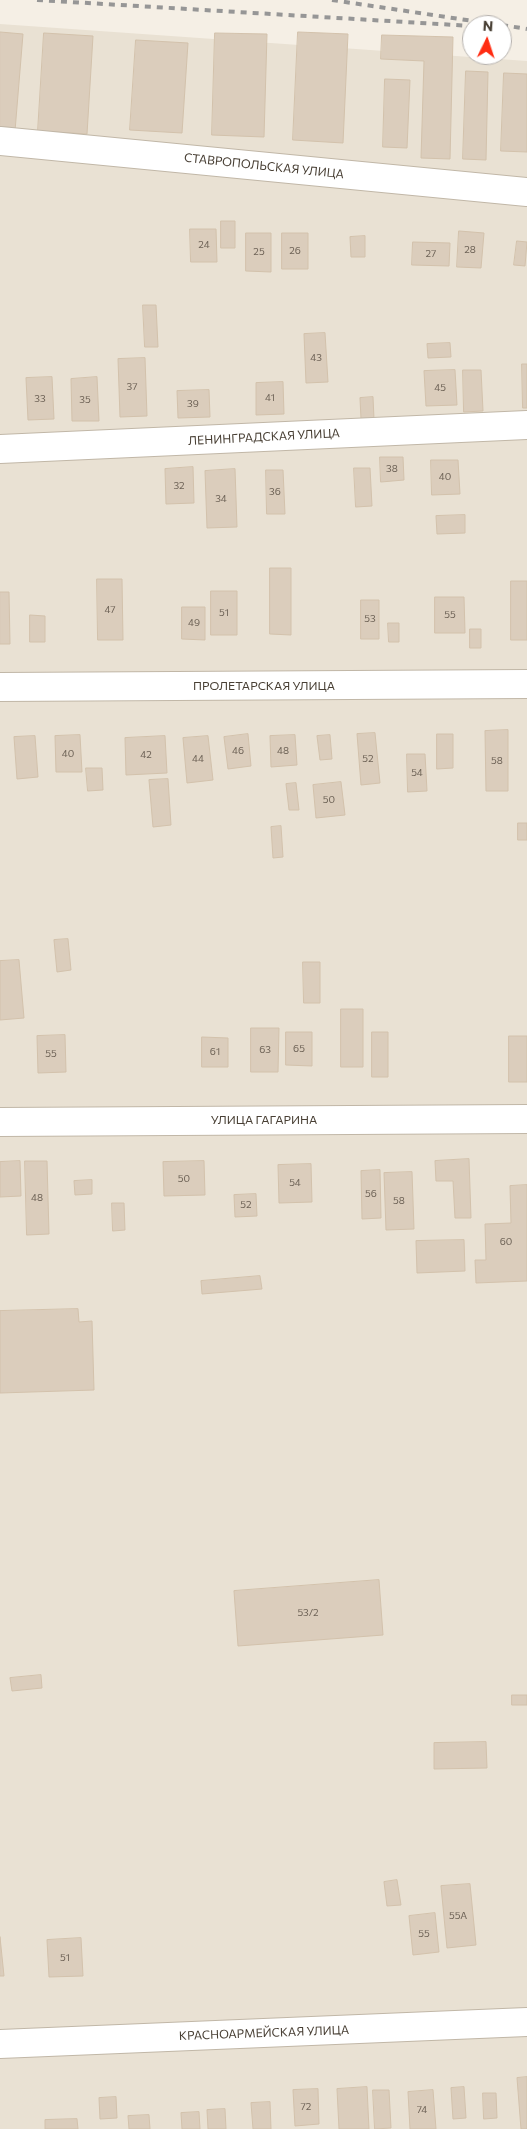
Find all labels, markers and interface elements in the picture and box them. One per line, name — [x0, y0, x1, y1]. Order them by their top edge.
north arrow — [462, 15, 512, 65]
text: N — [482, 17, 494, 34]
street label: СТАВРОПОЛЬСКАЯ УЛИЦА — [183, 150, 345, 182]
house number: 24 — [198, 239, 210, 251]
house number: 28 — [464, 244, 476, 256]
house number: 26 — [289, 245, 301, 257]
house number: 25 — [253, 246, 265, 258]
house number: 27 — [426, 248, 436, 260]
house number: 43 — [310, 352, 322, 364]
house number: 37 — [127, 381, 137, 393]
house number: 45 — [434, 382, 446, 394]
house number: 41 — [265, 392, 275, 404]
house number: 33 — [34, 393, 46, 405]
house number: 35 — [79, 394, 91, 406]
house number: 39 — [187, 398, 199, 410]
street label: ЛЕНИНГРАДСКАЯ УЛИЦА — [188, 426, 340, 448]
house number: 38 — [386, 463, 398, 475]
house number: 40 — [439, 471, 451, 483]
house number: 32 — [173, 480, 185, 492]
house number: 36 — [269, 486, 281, 498]
house number: 34 — [215, 493, 227, 505]
house number: 47 — [104, 604, 116, 616]
house number: 51 — [219, 607, 229, 619]
house number: 55 — [444, 609, 456, 621]
house number: 53 — [364, 613, 376, 625]
house number: 49 — [188, 617, 200, 629]
street label: ПРОЛЕТАРСКАЯ УЛИЦА — [193, 679, 335, 693]
house number: 46 — [232, 745, 244, 757]
house number: 48 — [277, 745, 289, 757]
house number: 40 — [62, 748, 74, 760]
house number: 42 — [140, 749, 152, 761]
house number: 44 — [192, 753, 204, 765]
house number: 52 — [362, 753, 374, 765]
house number: 58 — [491, 755, 503, 767]
house number: 54 — [411, 767, 423, 779]
house number: 50 — [323, 794, 335, 806]
house number: 65 — [293, 1043, 305, 1055]
house number: 63 — [259, 1044, 271, 1056]
house number: 61 — [210, 1046, 220, 1058]
house number: 55 — [45, 1048, 57, 1060]
street label: УЛИЦА ГАГАРИНА — [211, 1113, 317, 1127]
house number: 50 — [178, 1173, 190, 1185]
house number: 54 — [289, 1177, 301, 1189]
house number: 56 — [365, 1188, 377, 1200]
house number: 48 — [31, 1192, 43, 1204]
house number: 58 — [393, 1195, 405, 1207]
house number: 52 — [240, 1199, 252, 1211]
house number: 60 — [500, 1236, 512, 1248]
house number: 53/2 — [297, 1607, 319, 1619]
house number: 55А — [449, 1910, 467, 1922]
house number: 55 — [418, 1928, 430, 1940]
house number: 51 — [60, 1952, 70, 1964]
street label: КРАСНОАРМЕЙСКАЯ УЛИЦА — [179, 2023, 349, 2043]
house number: 72 — [301, 2101, 311, 2113]
house number: 74 — [417, 2104, 427, 2116]

